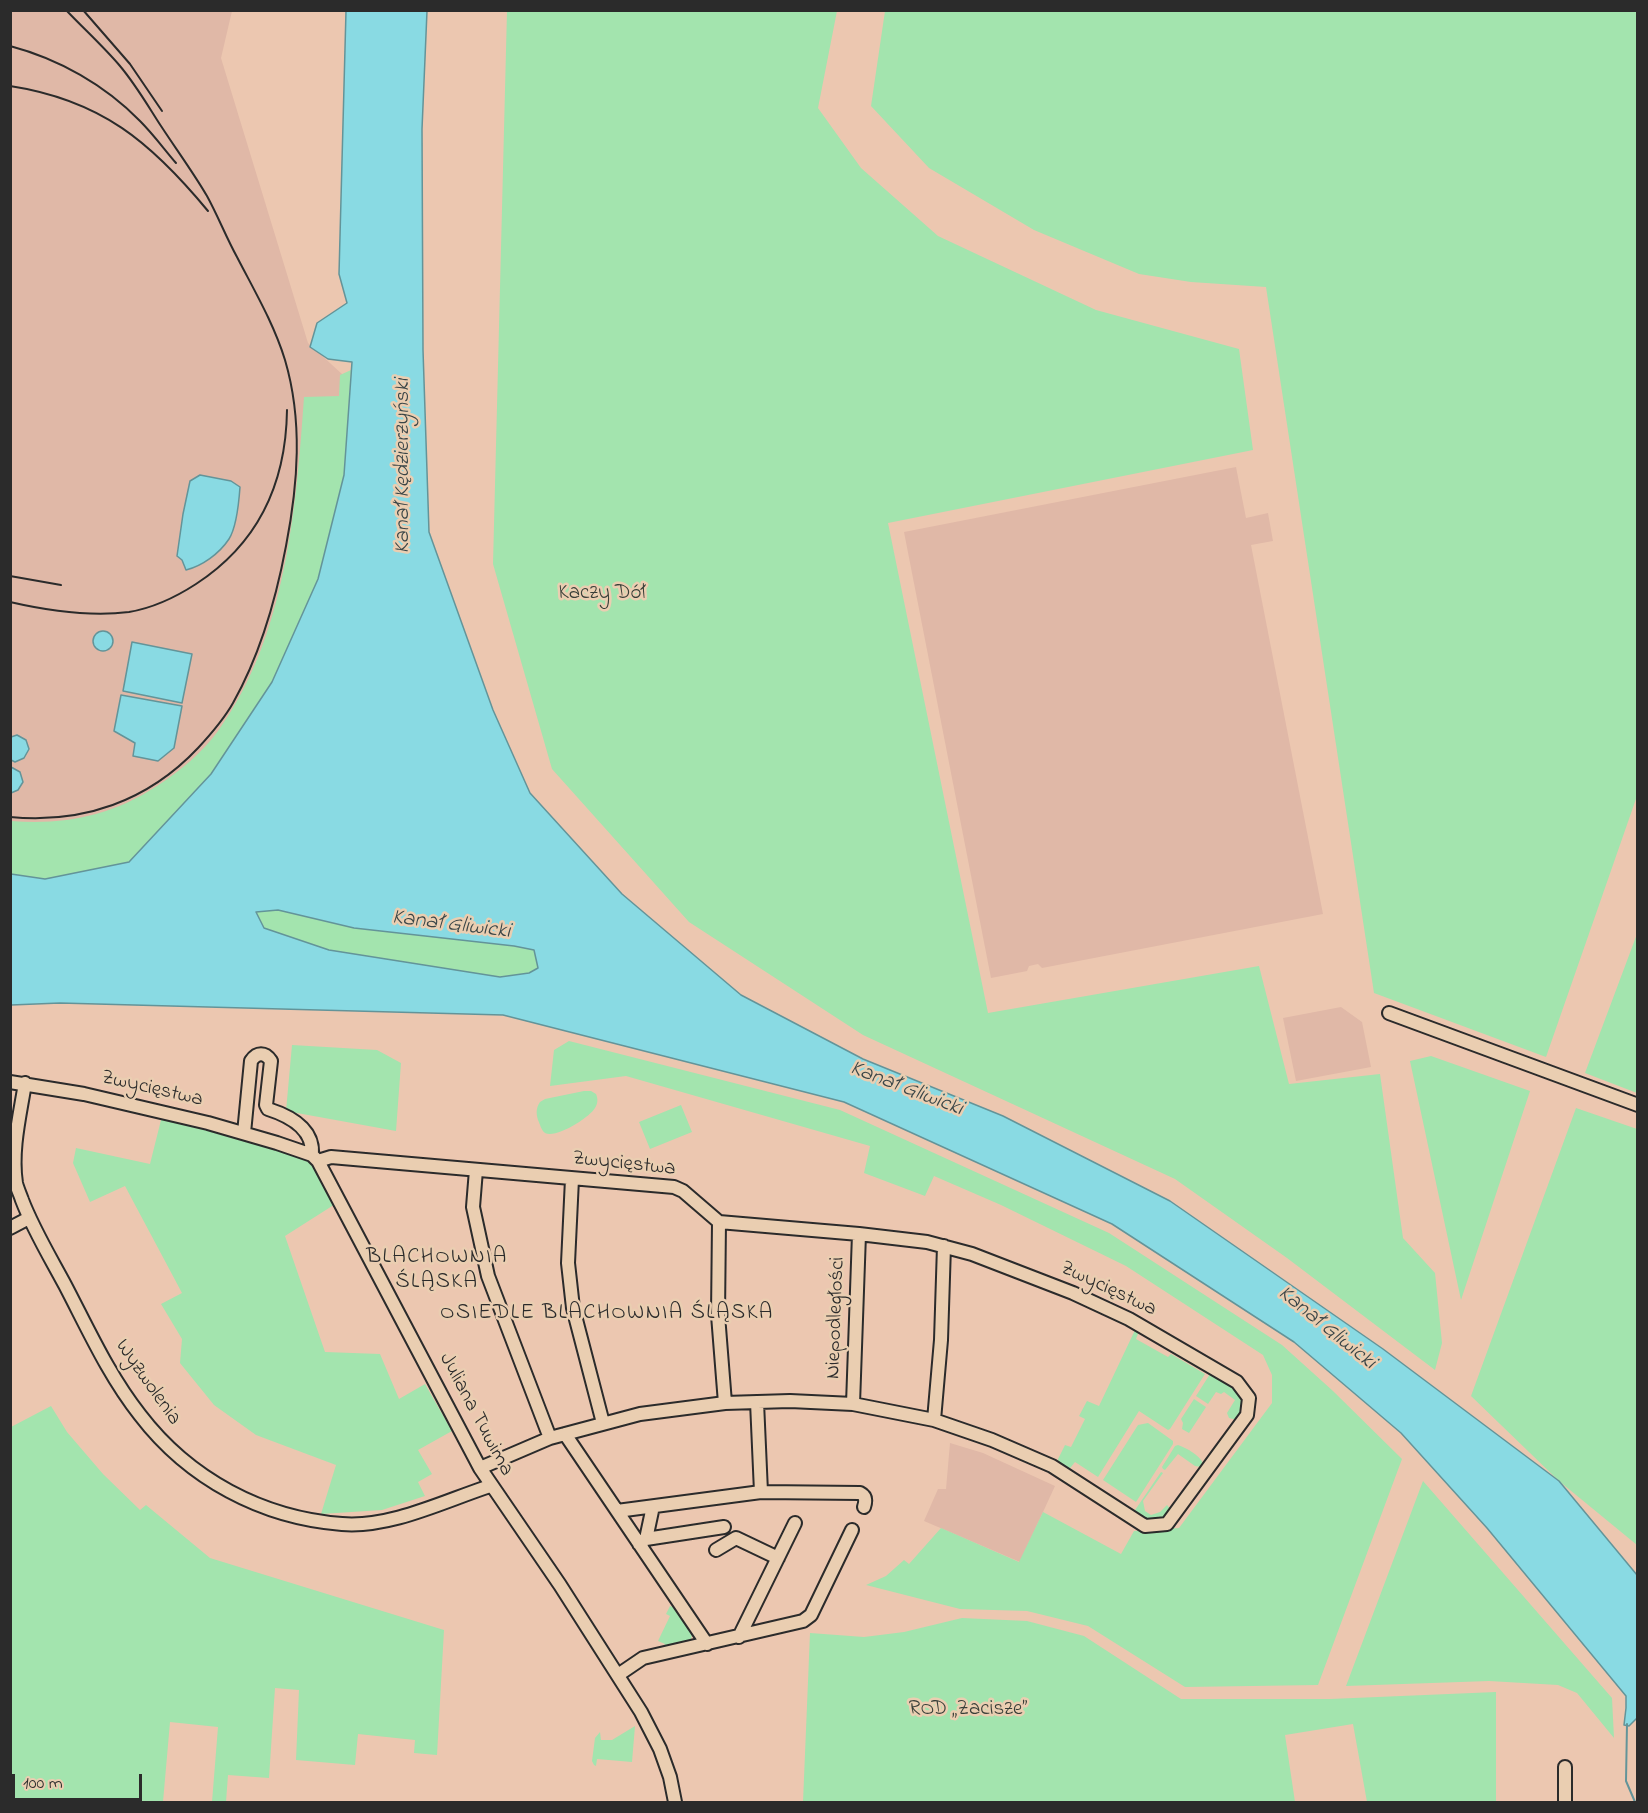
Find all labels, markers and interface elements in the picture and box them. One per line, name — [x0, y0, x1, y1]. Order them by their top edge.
water label: Kanał Kędzierzyński — [391, 378, 417, 554]
park label: Kaczy Dół — [558, 582, 646, 608]
water label: Kanał Gliwicki — [390, 906, 512, 946]
water label: Kanał Gliwicki — [846, 1056, 966, 1124]
street label: Zwycięstwa — [99, 1066, 205, 1114]
street label: Zwycięstwa — [571, 1147, 677, 1183]
district label: BLACHOWNIA ŚLĄSKA — [366, 1245, 508, 1296]
street label: Niepodległości — [822, 1256, 852, 1380]
street label: Zwycięstwa — [1056, 1257, 1160, 1323]
water label: Kanał Gliwicki — [1271, 1281, 1381, 1377]
district label: OSIEDLE BLACHOWNIA ŚLĄSKA — [440, 1301, 774, 1327]
street label: Wyzwolenia — [108, 1335, 186, 1431]
street label: Juliana Tuwima — [432, 1349, 518, 1481]
park label: ROD „Zacisze” — [909, 1698, 1027, 1724]
scale bar — [15, 1762, 146, 1800]
text: 100 m — [23, 1771, 63, 1797]

